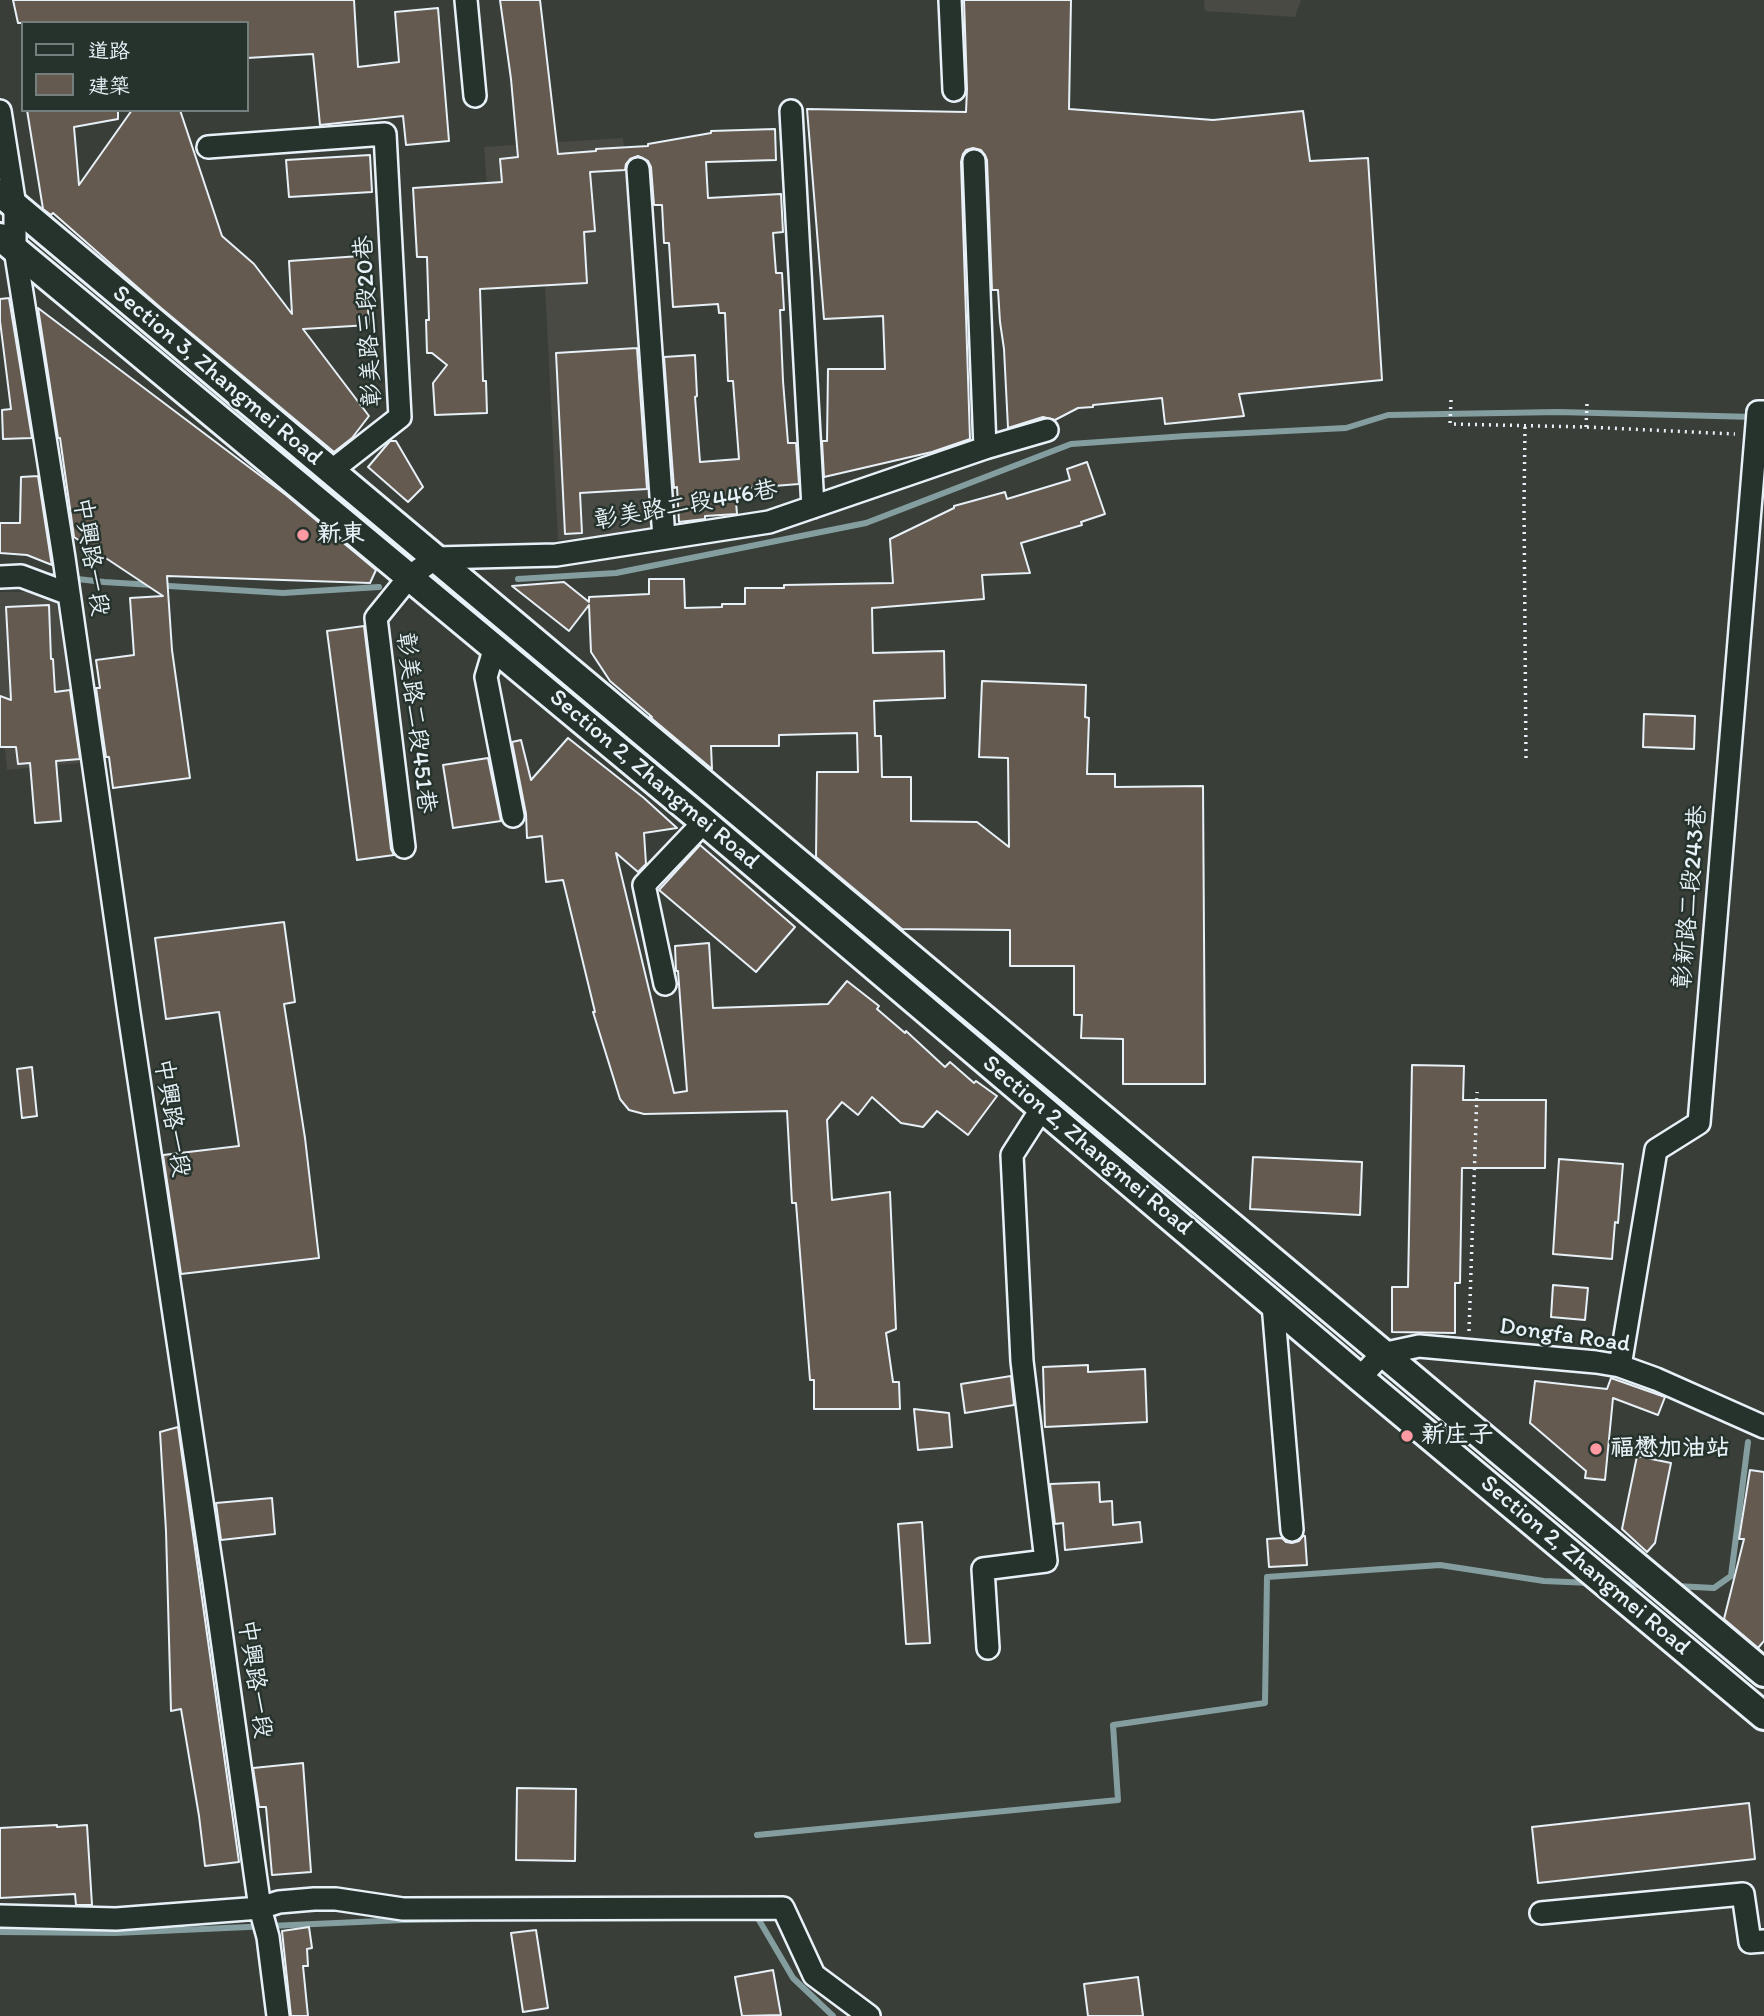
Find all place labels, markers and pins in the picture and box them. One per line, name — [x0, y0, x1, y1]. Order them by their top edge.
place label: 新東 — [317, 521, 365, 549]
marker: 新東 — [295, 527, 311, 543]
place label: 新庄子 — [1421, 1422, 1493, 1450]
marker: 新庄子 — [1399, 1428, 1415, 1444]
place label: 福懋加油站 — [1610, 1435, 1730, 1463]
marker: 福懋加油站 — [1588, 1441, 1604, 1457]

